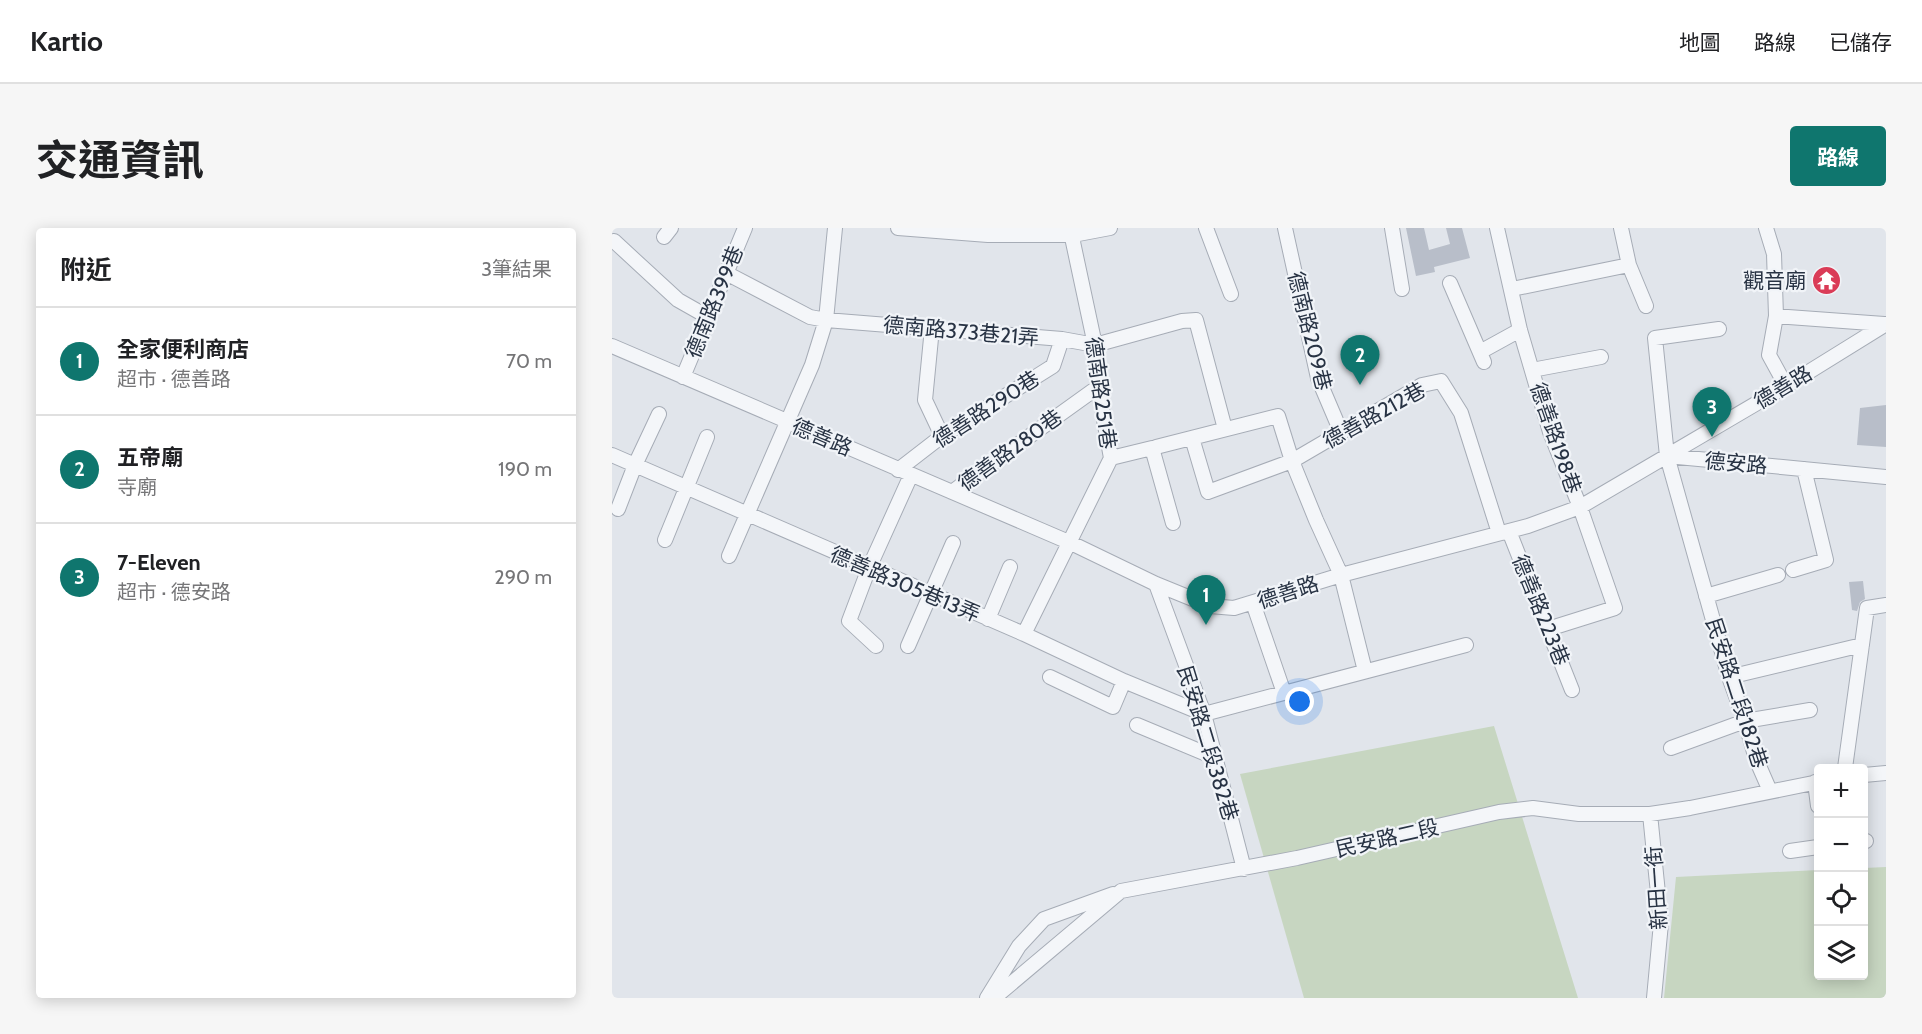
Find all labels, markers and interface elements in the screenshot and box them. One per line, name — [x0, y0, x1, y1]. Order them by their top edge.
text: Kartio — [30, 24, 103, 58]
text: 地圖 — [1679, 30, 1721, 55]
text: 路線 — [1754, 30, 1796, 55]
text: 已儲存 — [1829, 30, 1892, 55]
button: 路線 — [1790, 126, 1886, 186]
text: 交通資訊 — [36, 134, 204, 186]
street label: 德南路399巷 — [680, 242, 748, 362]
text: 附近 — [60, 254, 112, 286]
text: 3筆結果 — [481, 257, 552, 281]
temple icon: 觀音廟 — [1811, 264, 1843, 296]
place label: 觀音廟 — [1743, 268, 1806, 293]
street label: 德南路209巷 — [1283, 269, 1337, 393]
street label: 德南路373巷21弄 — [882, 312, 1040, 350]
street label: 德南路251巷 — [1081, 335, 1121, 451]
text: 全家便利商店 — [117, 336, 249, 363]
pin: 2 — [1340, 336, 1380, 385]
text: 1 — [76, 349, 83, 373]
text: 70 m — [506, 349, 552, 373]
street label: 德善路 — [1750, 360, 1816, 414]
street label: 德善路290巷 — [928, 365, 1044, 453]
text: 超市 · 德善路 — [117, 367, 231, 391]
street label: 德善路212巷 — [1319, 377, 1429, 453]
street label: 德善路198巷 — [1525, 379, 1587, 497]
pin: 3 — [1692, 388, 1732, 437]
street label: 德善路280巷 — [953, 404, 1067, 496]
street label: 德善路 — [788, 413, 856, 461]
text: 五帝廟 — [117, 444, 183, 471]
street label: 德安路 — [1704, 448, 1768, 478]
text: 2 — [74, 457, 85, 481]
text: 190 m — [498, 457, 552, 481]
text: 寺廟 — [117, 475, 157, 499]
street label: 德善路305巷13弄 — [826, 541, 984, 627]
text: 7-Eleven — [117, 549, 201, 576]
street label: 德善路223巷 — [1507, 551, 1575, 669]
text: 3 — [74, 565, 85, 589]
text: 290 m — [494, 565, 552, 589]
street label: 德善路 — [1254, 570, 1322, 614]
pin: 1 — [1186, 576, 1226, 625]
text: 超市 · 德安路 — [117, 580, 231, 604]
street label: 民安路二段182巷 — [1701, 615, 1773, 771]
street label: 民安路二段382巷 — [1172, 662, 1244, 824]
your location — [1285, 687, 1314, 716]
map controls — [1814, 764, 1868, 980]
button: + — [1814, 764, 1868, 818]
street label: 民安路二段 — [1333, 814, 1441, 862]
button: − — [1814, 818, 1868, 872]
street label: 新田一街 — [1641, 845, 1671, 931]
button: locate — [1814, 872, 1868, 926]
button: layers — [1814, 926, 1868, 980]

